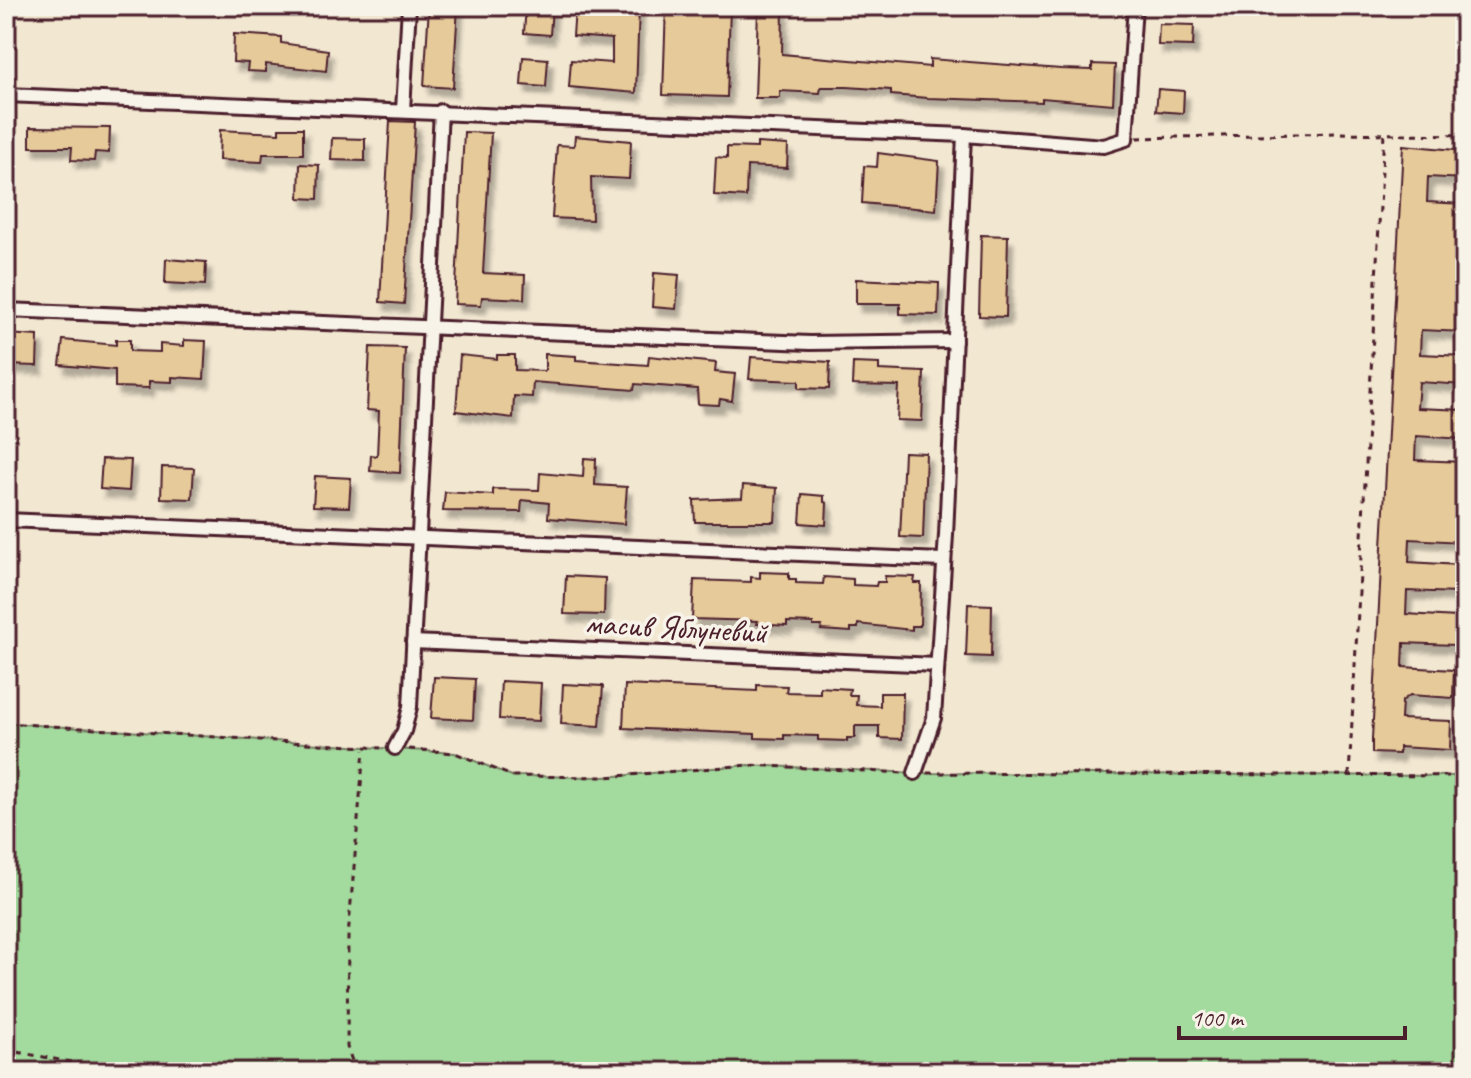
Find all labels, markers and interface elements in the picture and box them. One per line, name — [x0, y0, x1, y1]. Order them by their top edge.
street label: масив Яблуневий — [584, 602, 770, 653]
scale bar — [1179, 990, 1405, 1040]
text: 100 m — [1191, 1003, 1245, 1033]

